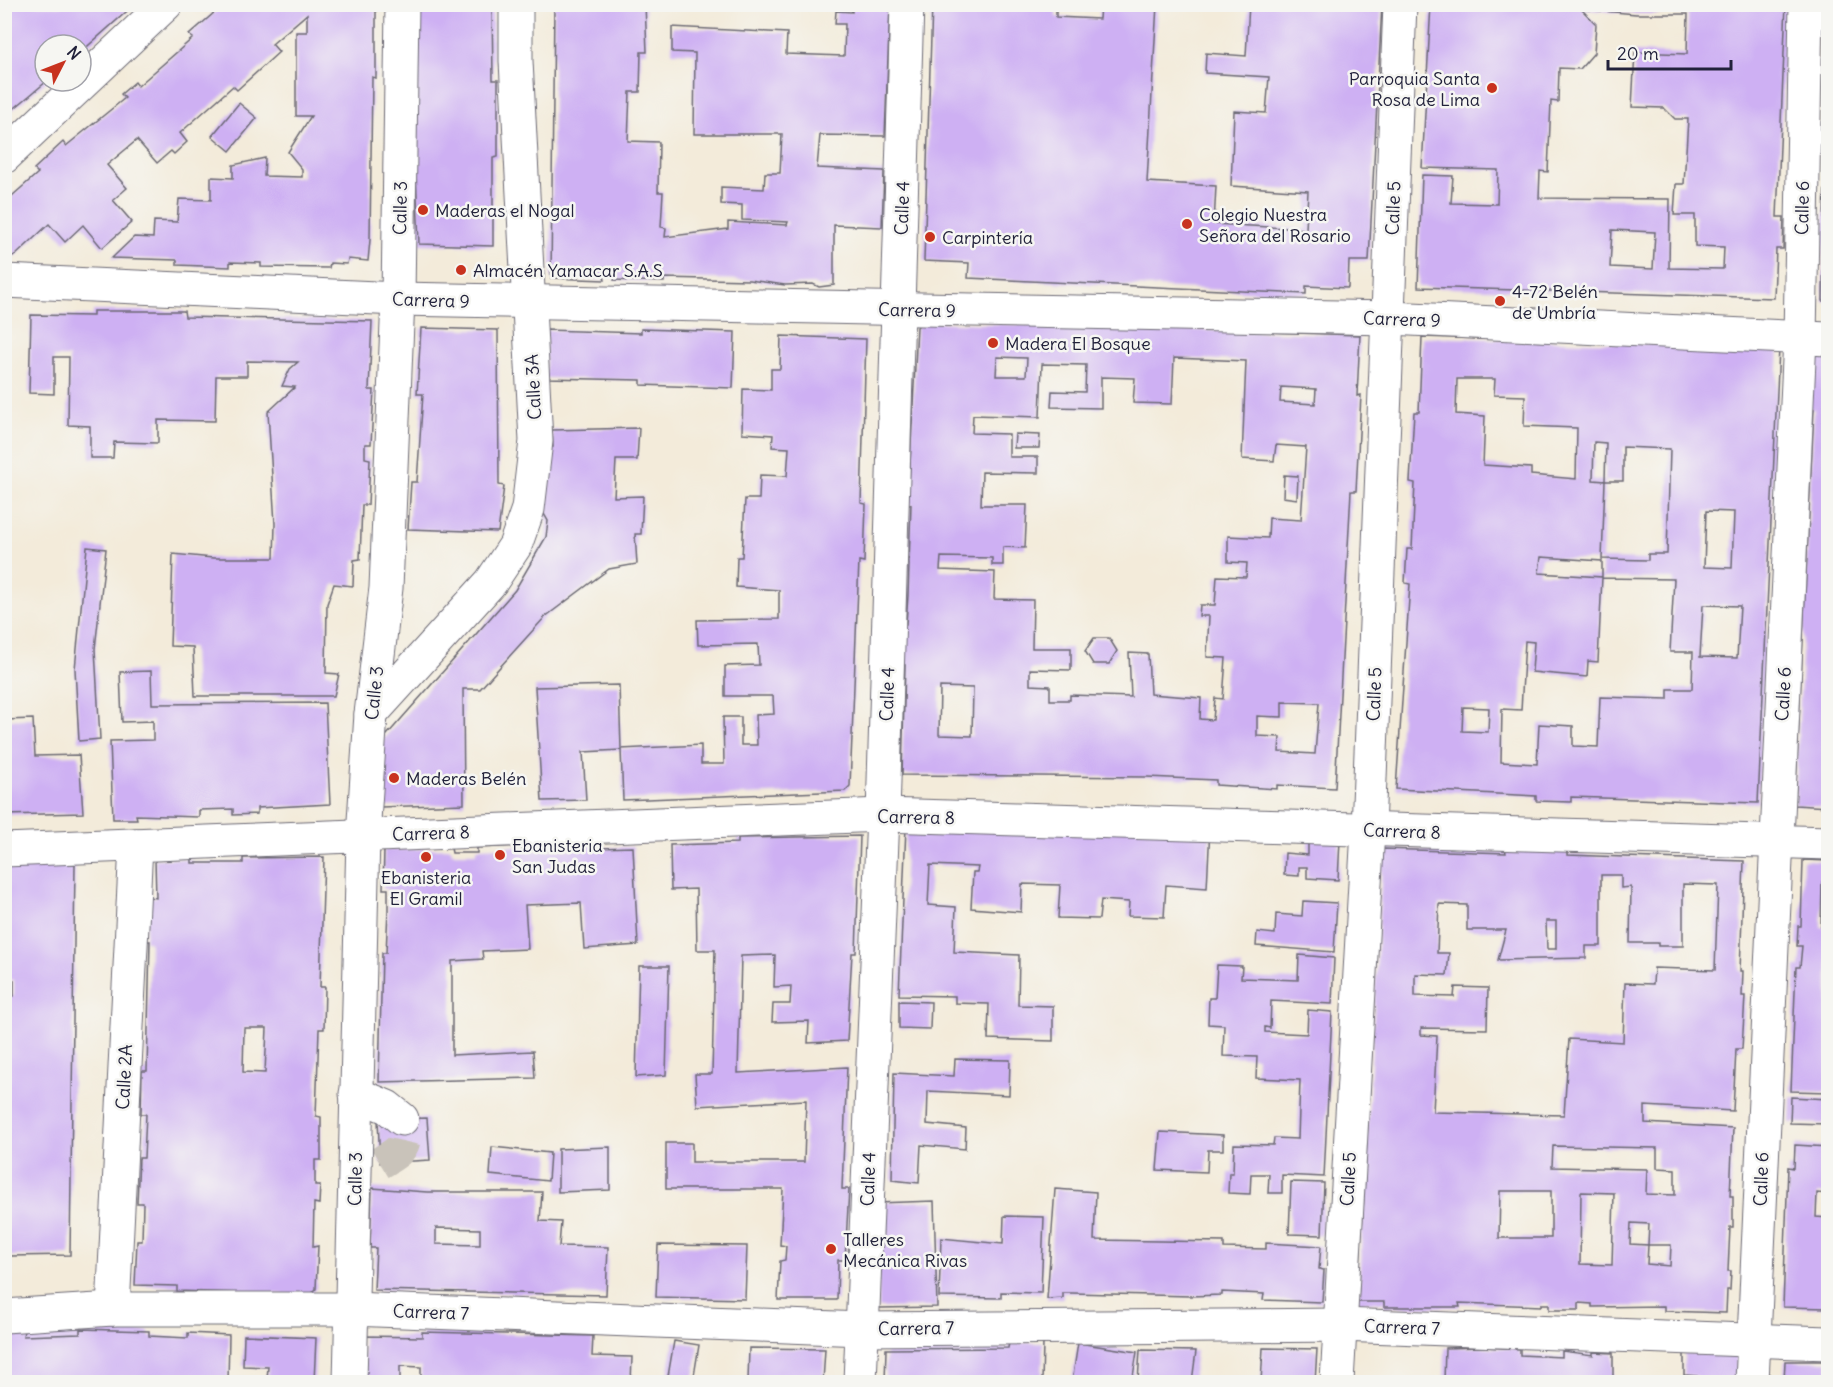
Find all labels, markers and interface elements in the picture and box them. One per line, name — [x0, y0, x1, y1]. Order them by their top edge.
north arrow — [33, 33, 93, 93]
scale bar — [1608, 33, 1731, 71]
text: N — [63, 42, 85, 64]
text: 20 m — [1617, 42, 1659, 65]
place label: Parroquia Santa Rosa de Lima — [1349, 67, 1480, 111]
marker: Parroquia Santa Rosa de Lima — [1485, 81, 1499, 95]
street label: Calle 4 — [890, 180, 914, 236]
street label: Calle 5 — [1381, 180, 1405, 236]
street label: Calle 3 — [388, 181, 412, 235]
street label: Calle 6 — [1790, 181, 1814, 235]
place label: Maderas el Nogal — [435, 199, 575, 222]
marker: Maderas el Nogal — [416, 203, 430, 217]
place label: Colegio Nuestra Señora del Rosario — [1199, 203, 1351, 247]
marker: Colegio Nuestra Señora del Rosario — [1180, 217, 1194, 231]
place label: Carpintería — [942, 226, 1033, 249]
marker: Carpintería — [923, 230, 937, 244]
place label: Almacén Yamacar S.A.S — [473, 259, 663, 282]
marker: Almacén Yamacar S.A.S — [454, 263, 468, 277]
place label: 4-72 Belén de Umbría — [1512, 280, 1598, 324]
street label: Carrera 9 — [392, 287, 470, 313]
marker: 4-72 Belén de Umbría — [1493, 294, 1507, 308]
street label: Carrera 9 — [878, 298, 956, 322]
street label: Carrera 9 — [1363, 306, 1441, 332]
place label: Madera El Bosque — [1005, 332, 1151, 355]
marker: Madera El Bosque — [986, 336, 1000, 350]
street label: Calle 3A — [520, 354, 546, 420]
street label: Calle 3 — [360, 665, 388, 721]
street label: Calle 4 — [875, 666, 899, 722]
street label: Calle 5 — [1362, 666, 1386, 722]
street label: Calle 6 — [1770, 666, 1796, 722]
place label: Maderas Belén — [406, 767, 526, 790]
marker: Maderas Belén — [387, 771, 401, 785]
street label: Carrera 8 — [877, 805, 955, 829]
street label: Carrera 8 — [1363, 818, 1441, 844]
street label: Carrera 8 — [392, 820, 470, 846]
place label: Ebanisteria San Judas — [512, 834, 603, 878]
marker: Ebanisteria San Judas — [493, 848, 507, 862]
marker: Ebanisteria El Gramil — [419, 850, 433, 864]
place label: Ebanisteria El Gramil — [381, 866, 471, 910]
street label: Calle 2A — [111, 1044, 137, 1110]
street label: Calle 4 — [856, 1151, 880, 1207]
street label: Calle 5 — [1335, 1151, 1361, 1207]
street label: Calle 6 — [1749, 1151, 1773, 1207]
street label: Calle 3 — [343, 1152, 367, 1206]
place label: Talleres Mecánica Rivas — [843, 1228, 967, 1272]
marker: Talleres Mecánica Rivas — [824, 1242, 838, 1256]
street label: Carrera 7 — [392, 1299, 470, 1325]
street label: Carrera 7 — [1363, 1314, 1441, 1340]
street label: Carrera 7 — [878, 1316, 955, 1340]

